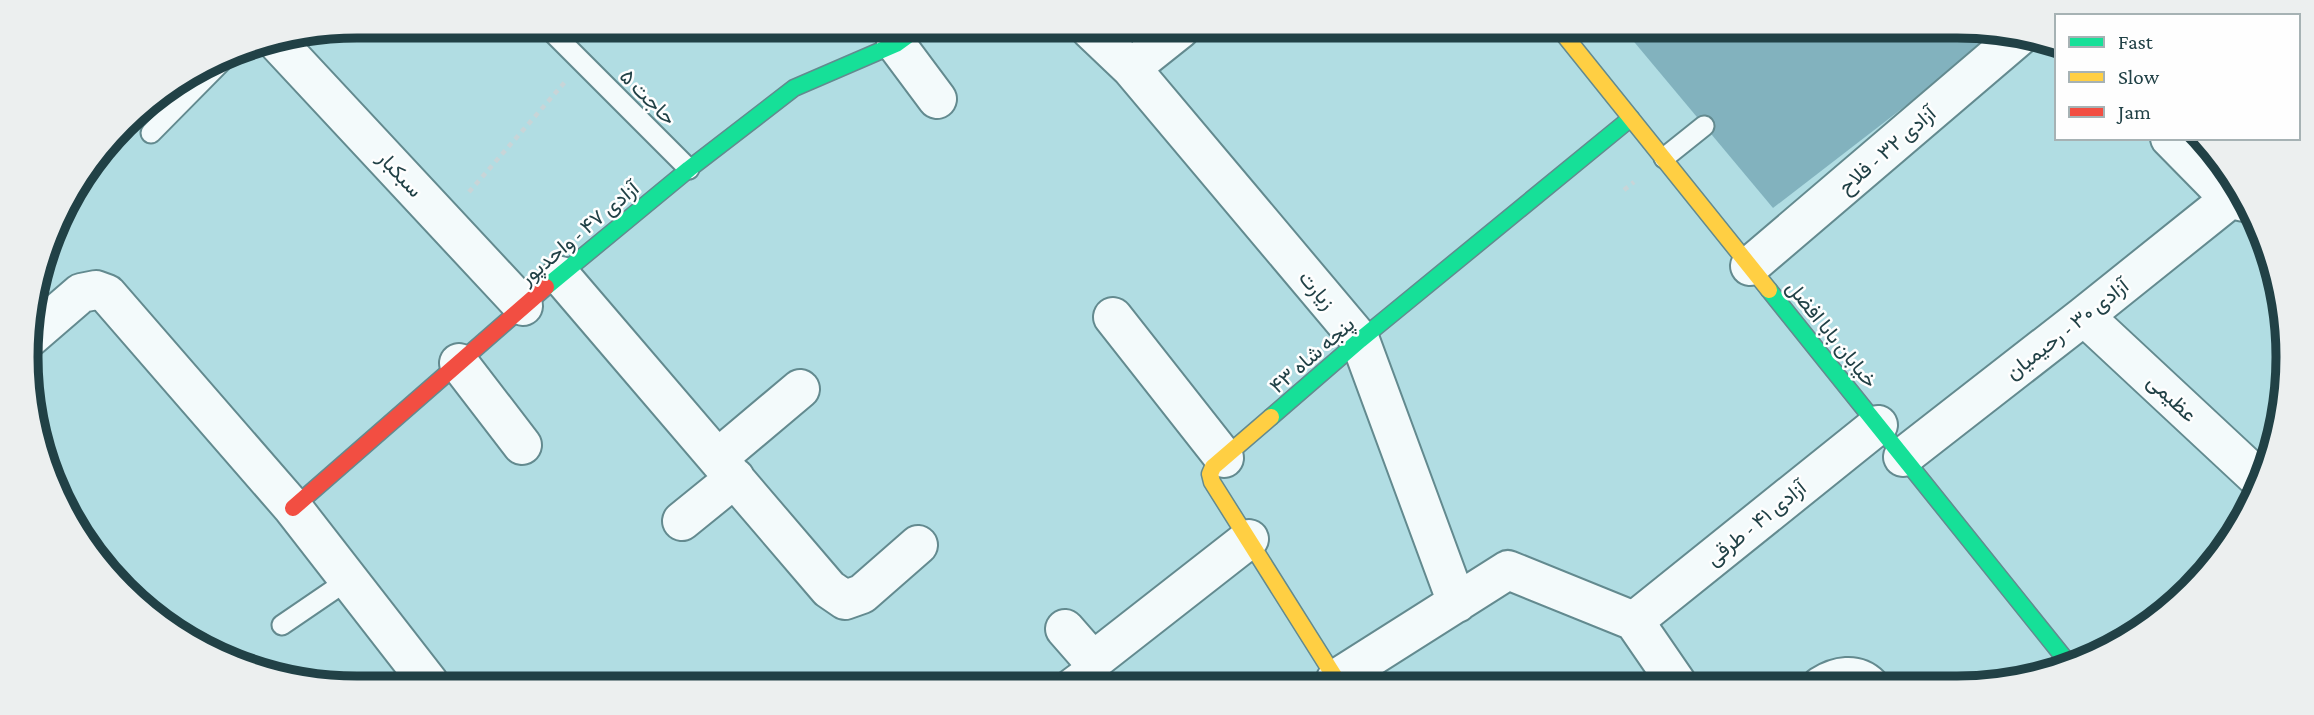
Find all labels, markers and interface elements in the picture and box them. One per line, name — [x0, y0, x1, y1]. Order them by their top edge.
legend — [2055, 14, 2300, 140]
text: Fast — [2118, 30, 2154, 54]
street label: حاجت ۵ — [615, 64, 681, 130]
text: Slow — [2118, 65, 2160, 89]
street label: آزادی ۳۲ - فلاح — [1833, 100, 1943, 200]
text: Jam — [2116, 100, 2151, 124]
street label: سبکبار — [371, 145, 427, 203]
street label: آزادی ۴۷ - واحدپور — [514, 175, 646, 292]
street label: زیارت — [1293, 266, 1340, 315]
street label: آزادی ۳۰ - رحیمیان — [2001, 272, 2135, 385]
street label: خیابان بابا افضل — [1781, 276, 1883, 392]
street label: پنجه شاه ۴۳ — [1265, 312, 1361, 400]
street label: عظیمی — [2142, 369, 2202, 427]
street label: آزادی ۴۱ - طرقی — [1701, 474, 1813, 571]

